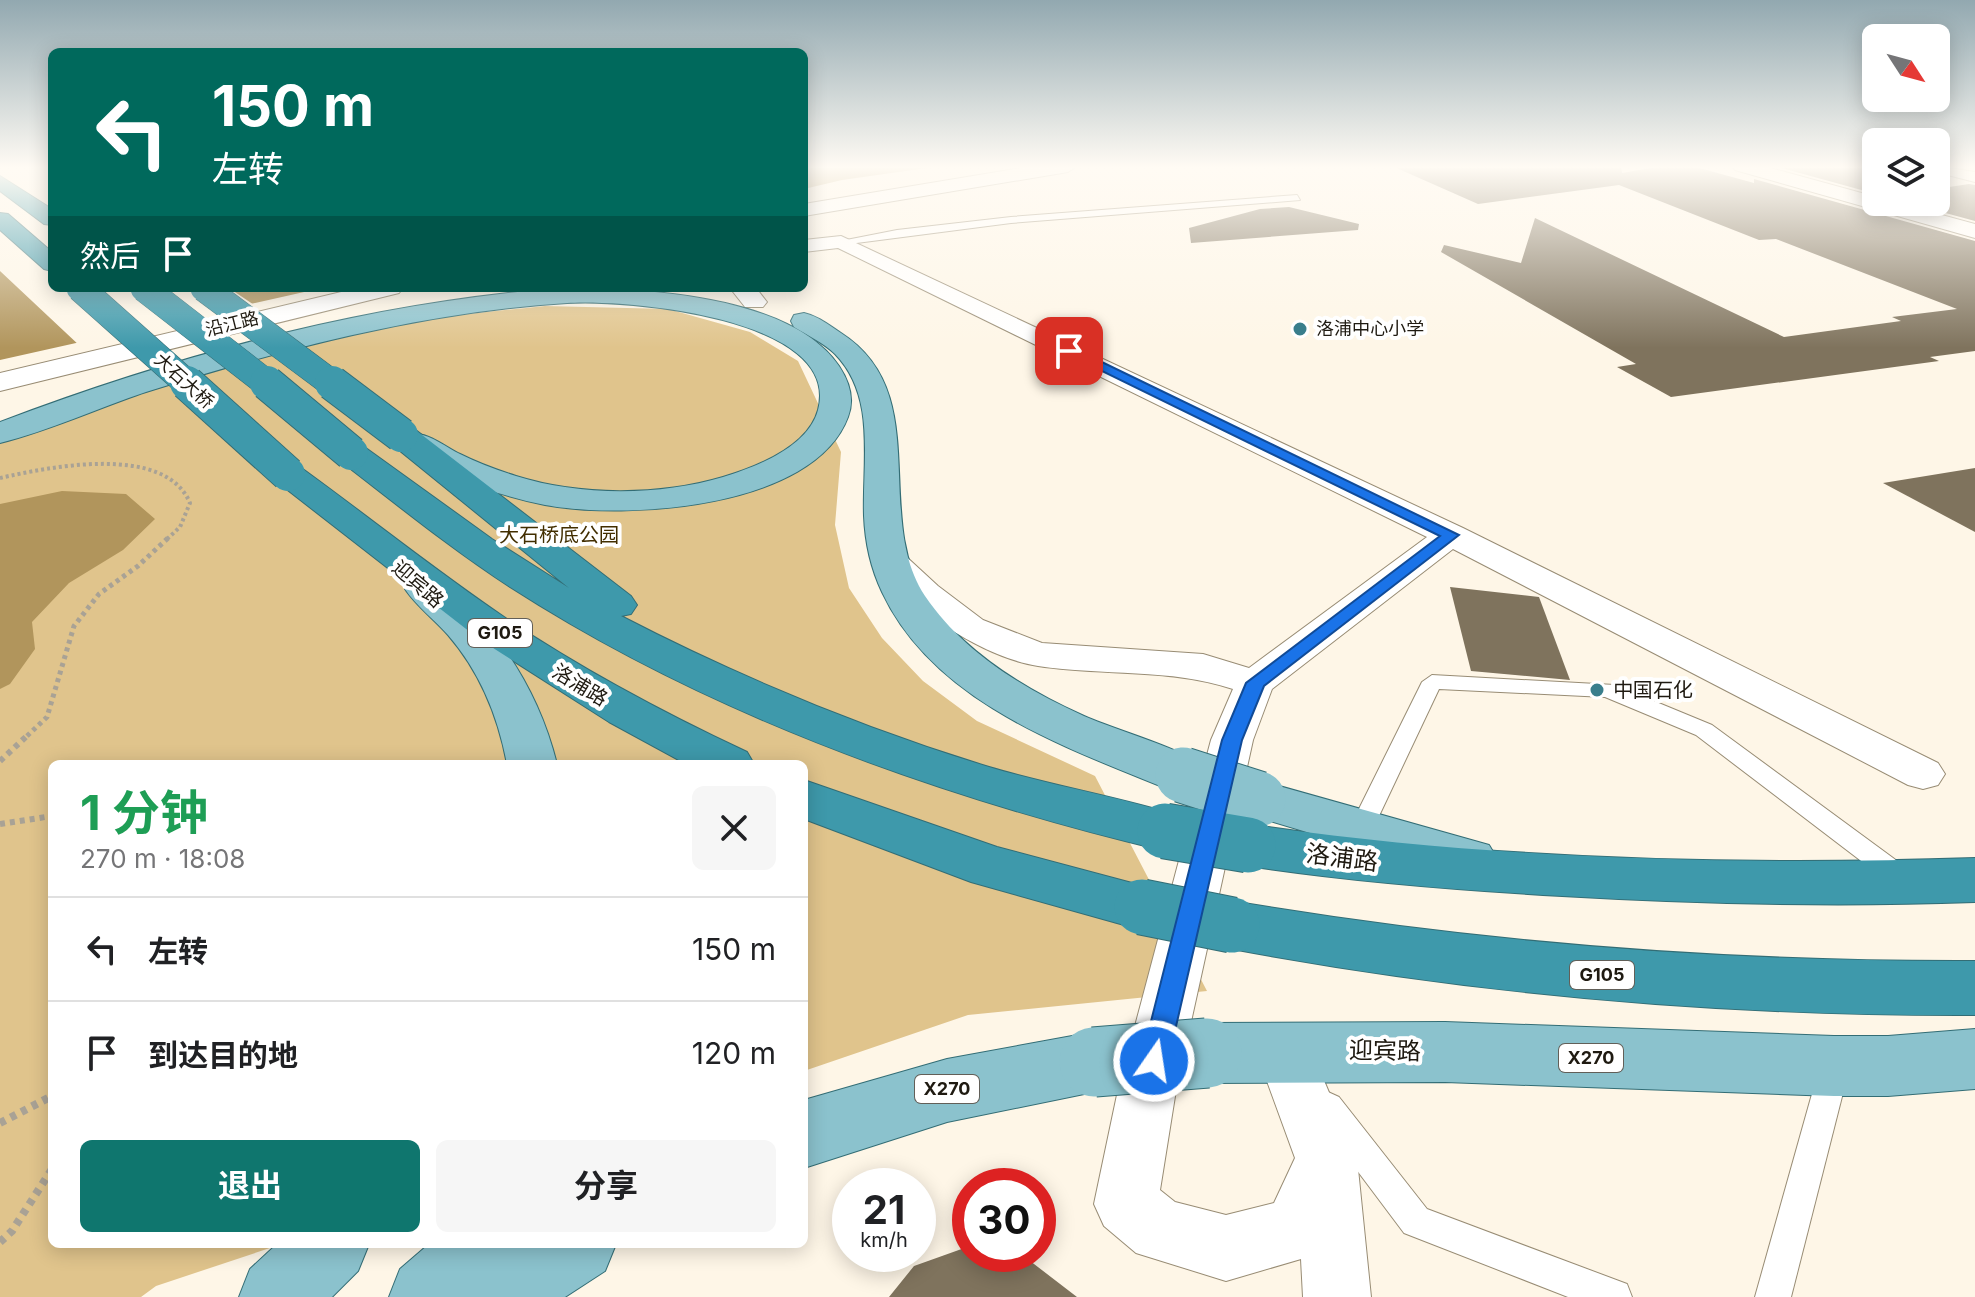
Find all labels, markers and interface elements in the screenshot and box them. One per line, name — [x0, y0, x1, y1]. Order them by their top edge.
north arrow — [1862, 24, 1950, 112]
map controls — [1862, 24, 1950, 216]
text: 150 m — [212, 72, 374, 140]
icon: left — [80, 80, 184, 184]
button: layers — [1862, 128, 1950, 216]
text: 左转 — [212, 147, 284, 191]
icon: arrive — [156, 232, 200, 276]
text: 然后 — [80, 238, 140, 274]
street label: 沿江路 — [203, 307, 261, 340]
pin — [1035, 317, 1103, 385]
place label: 洛浦中心小学 — [1316, 318, 1424, 339]
marker: 洛浦中心小学 — [1291, 320, 1309, 338]
icon: arrive — [1047, 329, 1091, 373]
street label: 大石大桥 — [151, 349, 218, 413]
park label: 大石桥底公园 — [499, 523, 619, 547]
street label: 迎宾路 — [387, 555, 449, 613]
road number: G105 — [468, 619, 532, 647]
street label: 洛浦路 — [548, 659, 612, 711]
place label: 中国石化 — [1613, 678, 1693, 702]
marker: 中国石化 — [1588, 681, 1606, 699]
text: 1 分钟 — [80, 783, 208, 842]
button: close — [692, 786, 776, 870]
street label: 洛浦路 — [1305, 839, 1380, 876]
text: 270 m · 18:08 — [80, 843, 245, 874]
icon: left — [80, 927, 124, 971]
text: 150 m — [692, 931, 776, 967]
text: 左转 — [148, 933, 208, 969]
road number: G105 — [1570, 961, 1634, 989]
position arrow — [1112, 1019, 1196, 1103]
icon: arrive — [80, 1031, 124, 1075]
text: 120 m — [692, 1035, 776, 1071]
street label: 迎宾路 — [1349, 1035, 1421, 1066]
text: 到达目的地 — [148, 1037, 298, 1073]
road number: X270 — [1559, 1044, 1623, 1072]
road number: X270 — [915, 1075, 979, 1103]
button: 退出 — [80, 1140, 420, 1232]
button: 分享 — [436, 1140, 776, 1232]
speed limit sign: 30 — [952, 1168, 1056, 1272]
text: 21 — [863, 1185, 905, 1234]
text: km/h — [860, 1228, 908, 1252]

